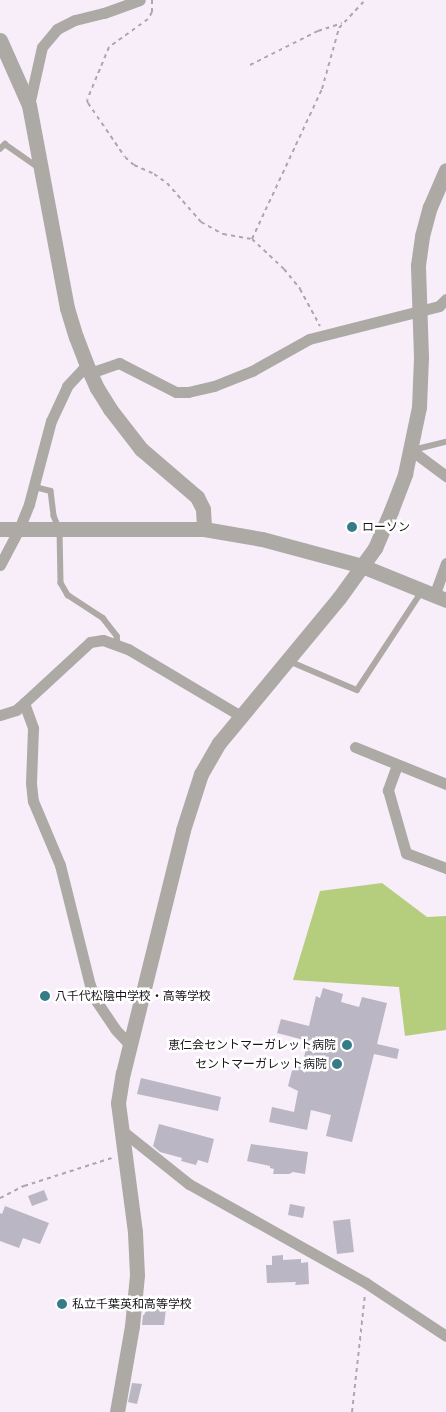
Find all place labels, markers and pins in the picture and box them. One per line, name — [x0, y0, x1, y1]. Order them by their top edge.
place label: ローソン — [362, 520, 410, 534]
marker: ローソン — [346, 521, 358, 533]
place label: 八千代松陰中学校・高等学校 — [55, 989, 211, 1003]
marker: 八千代松陰中学校・高等学校 — [39, 990, 51, 1002]
place label: 恵仁会セントマーガレット病院 — [168, 1038, 336, 1052]
marker: 恵仁会セントマーガレット病院 — [340, 1038, 354, 1052]
place label: セントマーガレット病院 — [195, 1057, 327, 1071]
marker: セントマーガレット病院 — [331, 1058, 343, 1070]
place label: 私立千葉英和高等学校 — [72, 1297, 192, 1311]
marker: 私立千葉英和高等学校 — [56, 1298, 68, 1310]

